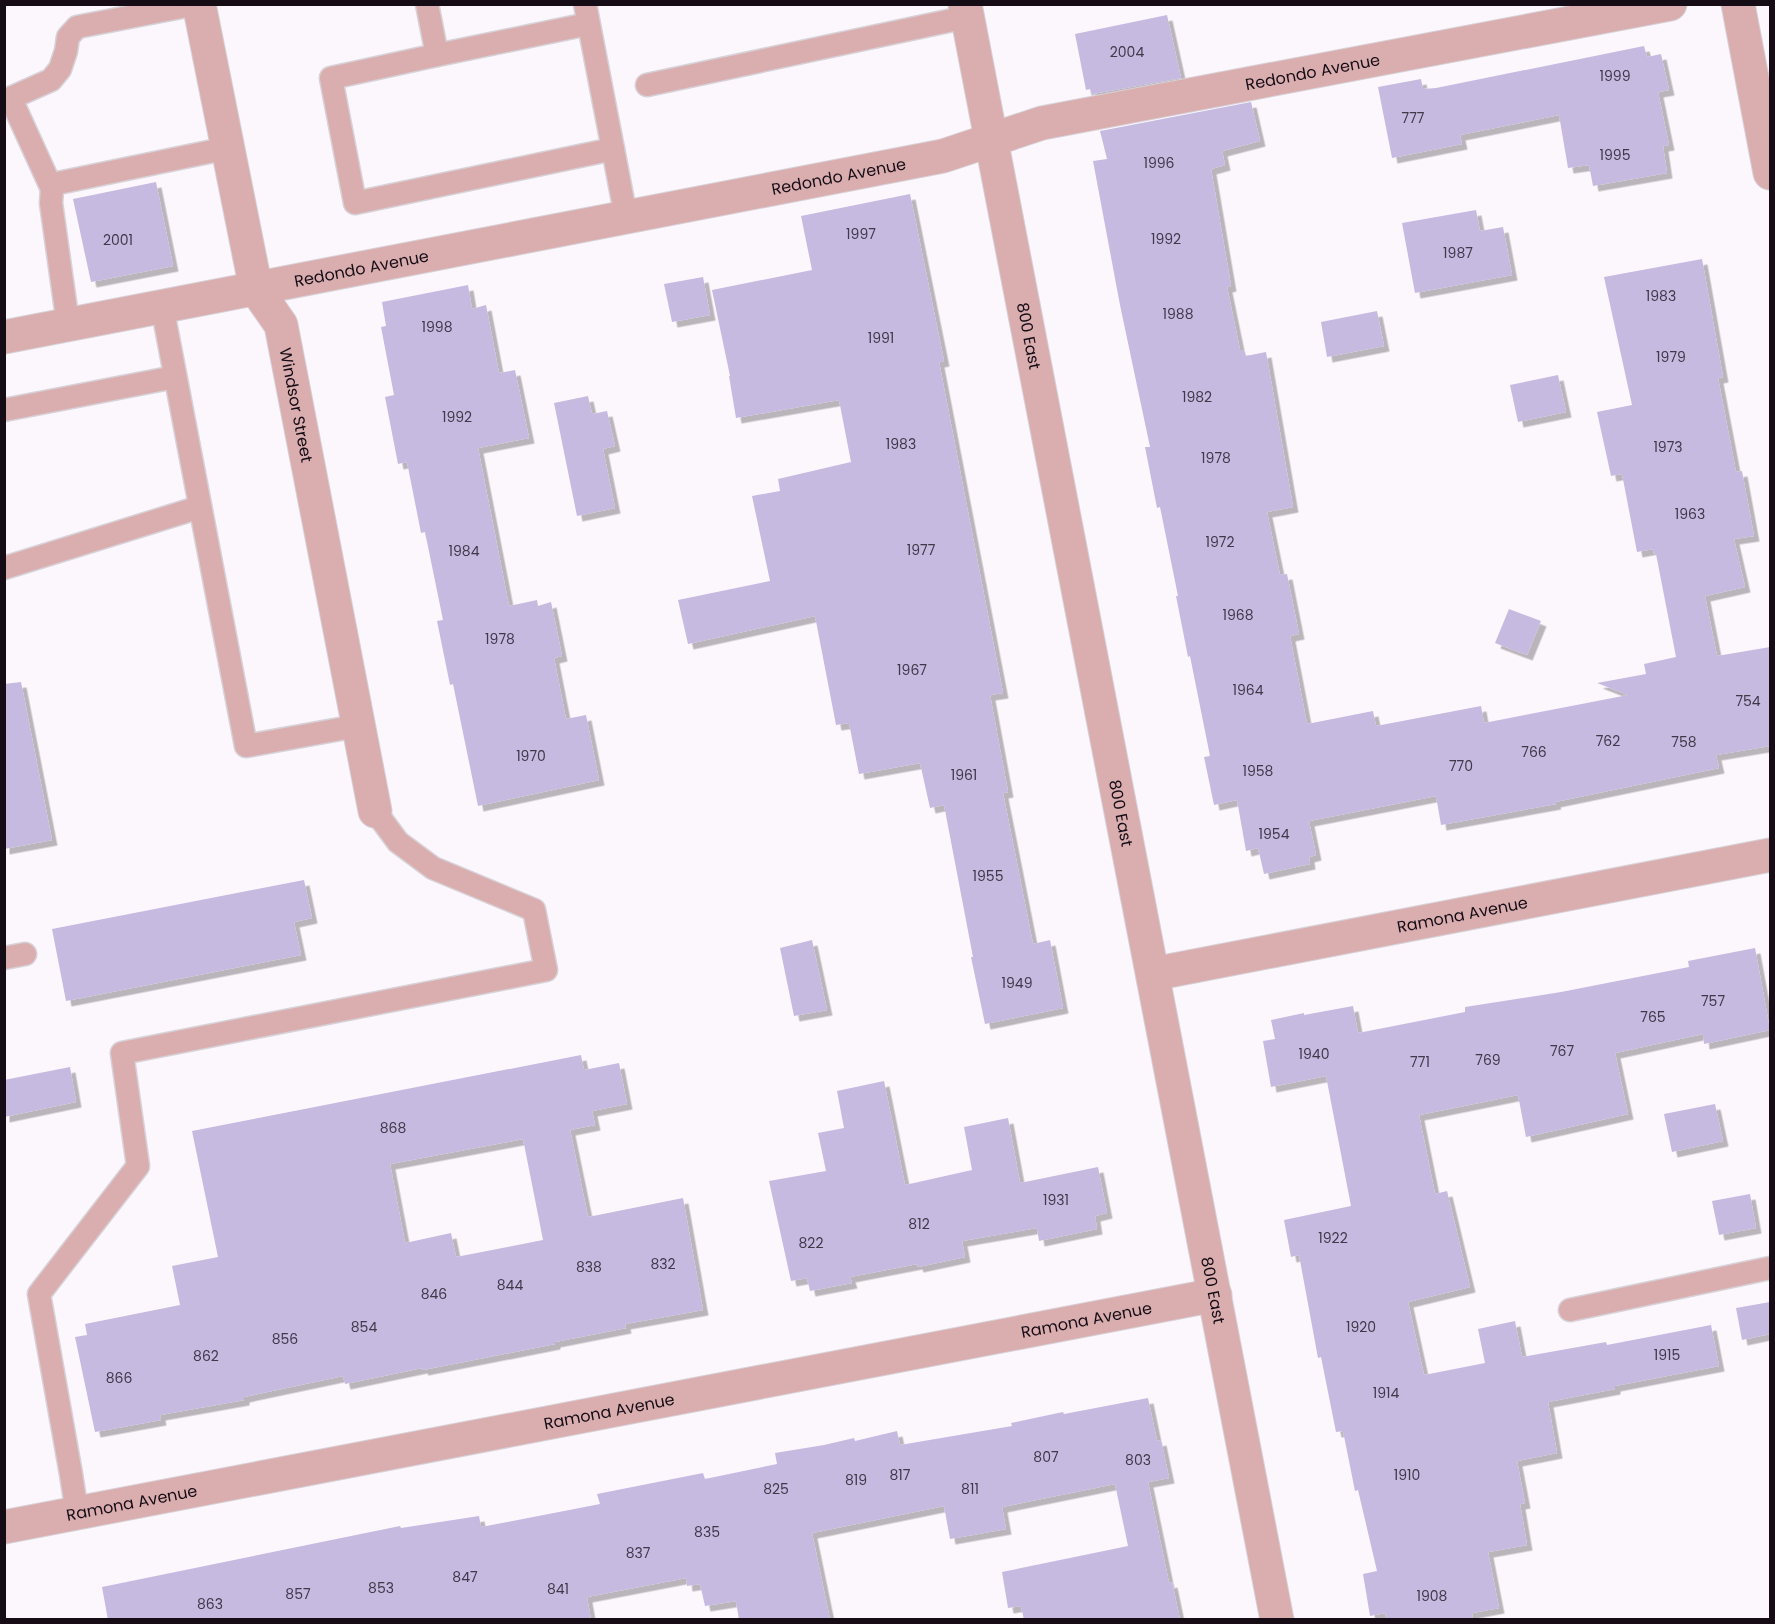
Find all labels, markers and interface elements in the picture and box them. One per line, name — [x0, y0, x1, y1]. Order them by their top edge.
house number: 2004 — [1110, 42, 1144, 62]
street label: Redondo Avenue — [1243, 48, 1382, 96]
house number: 1999 — [1600, 66, 1630, 86]
house number: 777 — [1402, 108, 1425, 128]
house number: 1995 — [1600, 145, 1630, 165]
street label: Redondo Avenue — [770, 152, 908, 201]
house number: 1996 — [1143, 153, 1175, 173]
house number: 1997 — [846, 224, 876, 244]
house number: 1992 — [1151, 229, 1181, 249]
house number: 2001 — [103, 230, 133, 250]
house number: 1987 — [1443, 243, 1473, 263]
street label: Redondo Avenue — [292, 244, 431, 293]
house number: 1983 — [1646, 286, 1676, 306]
street label: 800 East — [1011, 301, 1046, 372]
house number: 1988 — [1163, 304, 1194, 324]
house number: 1998 — [422, 317, 453, 337]
house number: 1991 — [868, 328, 894, 348]
street label: Windsor Street — [274, 346, 318, 465]
house number: 1979 — [1656, 347, 1686, 367]
house number: 1982 — [1182, 387, 1212, 407]
house number: 1992 — [442, 407, 472, 427]
house number: 1983 — [886, 434, 916, 454]
house number: 1973 — [1653, 437, 1683, 457]
house number: 1978 — [1201, 448, 1231, 468]
house number: 1963 — [1675, 504, 1705, 524]
house number: 1972 — [1206, 532, 1235, 552]
house number: 1977 — [907, 540, 936, 560]
house number: 1984 — [449, 541, 480, 561]
house number: 1968 — [1222, 605, 1254, 625]
house number: 1978 — [485, 629, 515, 649]
house number: 1967 — [897, 660, 927, 680]
house number: 1964 — [1233, 680, 1264, 700]
house number: 754 — [1735, 691, 1761, 711]
house number: 762 — [1596, 731, 1620, 751]
house number: 758 — [1671, 732, 1697, 752]
house number: 766 — [1521, 742, 1547, 762]
house number: 1970 — [516, 746, 546, 766]
house number: 770 — [1449, 756, 1473, 776]
house number: 1958 — [1243, 761, 1274, 781]
house number: 1961 — [951, 765, 977, 785]
street label: 800 East — [1103, 778, 1138, 849]
house number: 1954 — [1259, 824, 1290, 844]
house number: 1955 — [973, 866, 1003, 886]
street label: Ramona Avenue — [1395, 891, 1530, 939]
house number: 1949 — [1002, 973, 1032, 993]
house number: 757 — [1701, 991, 1725, 1011]
house number: 765 — [1640, 1007, 1666, 1027]
house number: 767 — [1550, 1041, 1574, 1061]
house number: 1940 — [1299, 1044, 1329, 1064]
house number: 769 — [1475, 1050, 1501, 1070]
house number: 771 — [1410, 1052, 1430, 1072]
house number: 868 — [380, 1118, 406, 1138]
house number: 1931 — [1043, 1190, 1069, 1210]
house number: 812 — [908, 1214, 930, 1234]
house number: 1922 — [1318, 1228, 1348, 1248]
house number: 822 — [799, 1233, 823, 1253]
house number: 832 — [650, 1254, 676, 1274]
street label: 800 East — [1195, 1255, 1231, 1326]
house number: 838 — [576, 1257, 602, 1277]
house number: 844 — [497, 1275, 523, 1295]
house number: 846 — [421, 1284, 447, 1304]
street label: Ramona Avenue — [1019, 1296, 1154, 1344]
house number: 854 — [351, 1317, 377, 1337]
house number: 1920 — [1346, 1317, 1376, 1337]
house number: 856 — [272, 1329, 298, 1349]
house number: 1915 — [1654, 1345, 1680, 1365]
house number: 862 — [193, 1346, 219, 1366]
house number: 866 — [106, 1368, 132, 1388]
house number: 1914 — [1373, 1383, 1399, 1403]
street label: Ramona Avenue — [542, 1388, 677, 1435]
house number: 807 — [1033, 1447, 1059, 1467]
house number: 803 — [1125, 1450, 1151, 1470]
house number: 817 — [890, 1465, 911, 1485]
house number: 1910 — [1394, 1465, 1420, 1485]
house number: 819 — [845, 1470, 867, 1490]
street label: Ramona Avenue — [64, 1479, 199, 1527]
house number: 825 — [763, 1479, 789, 1499]
house number: 811 — [961, 1479, 979, 1499]
house number: 835 — [694, 1522, 720, 1542]
house number: 837 — [626, 1543, 651, 1563]
house number: 847 — [452, 1567, 478, 1587]
house number: 853 — [368, 1578, 394, 1598]
house number: 841 — [547, 1579, 569, 1599]
house number: 857 — [285, 1584, 311, 1604]
house number: 1908 — [1417, 1586, 1448, 1606]
house number: 863 — [197, 1594, 223, 1614]

